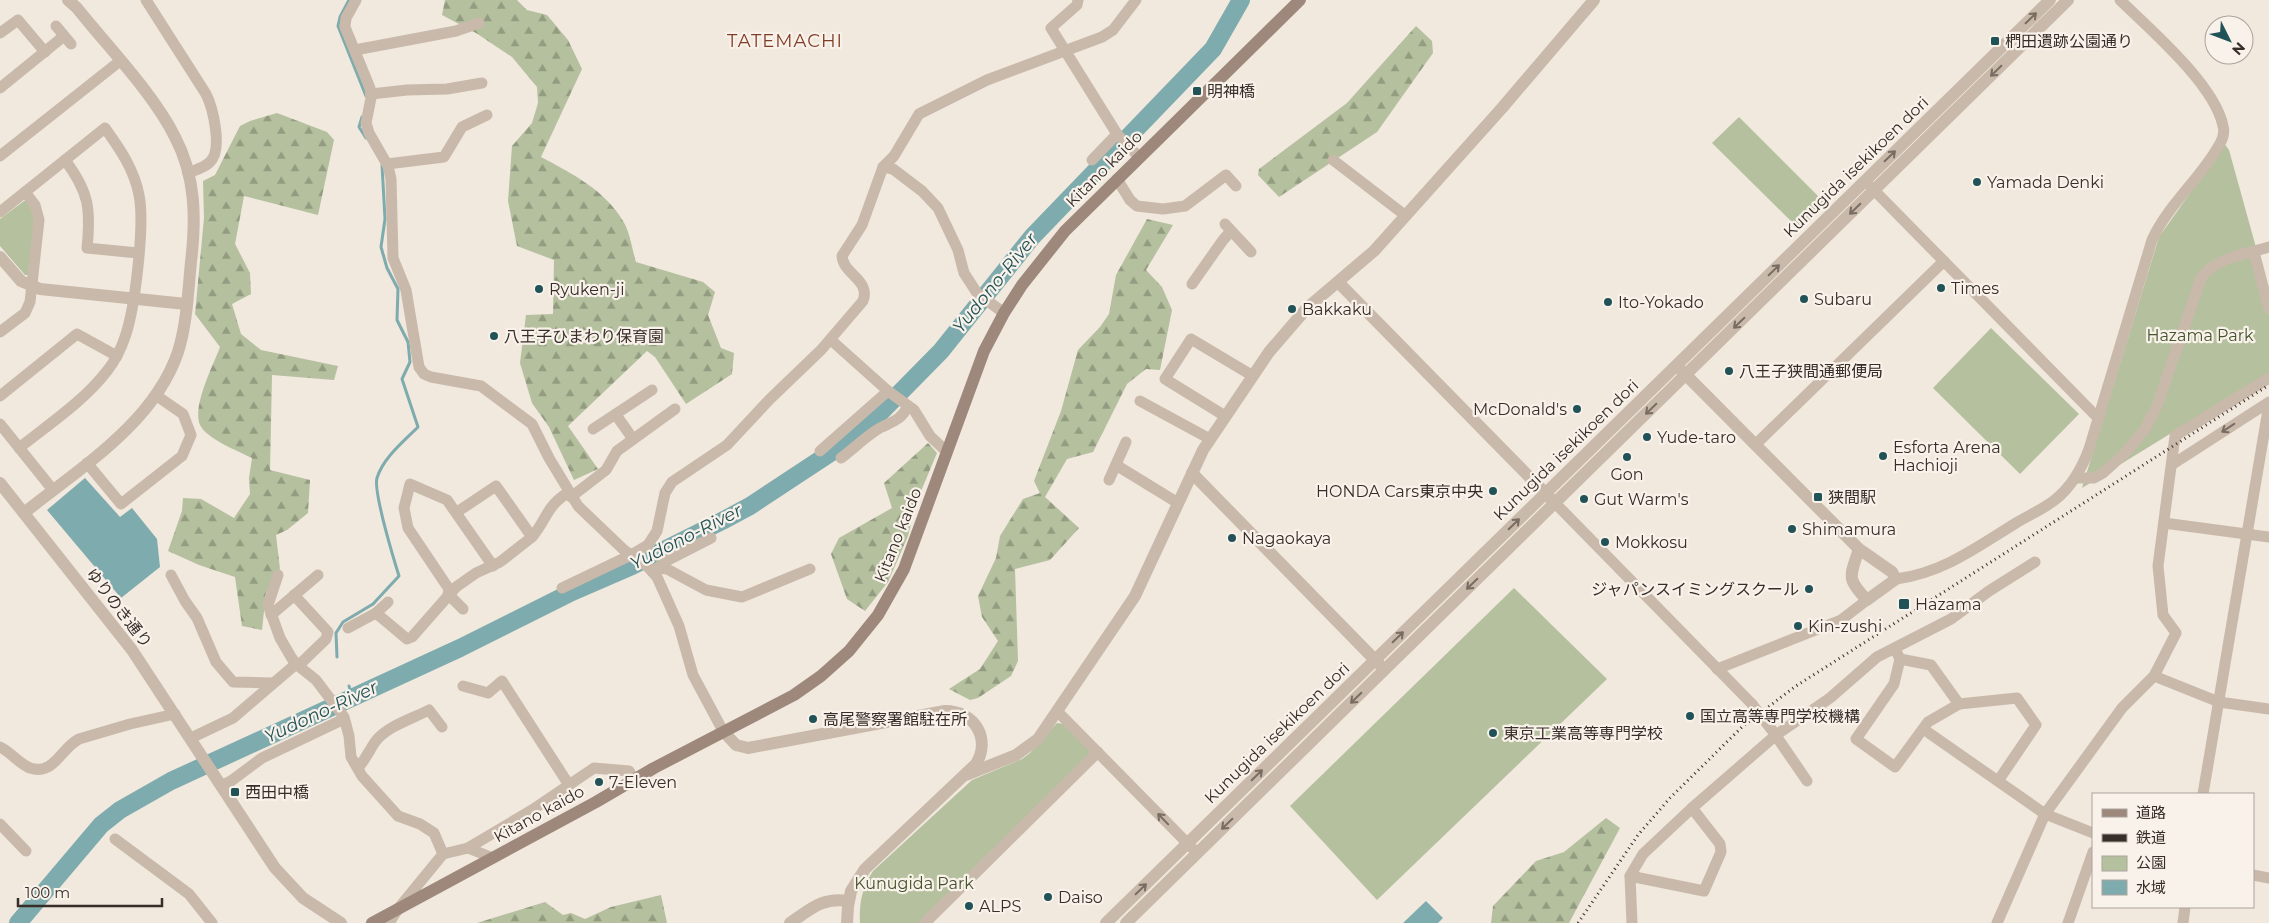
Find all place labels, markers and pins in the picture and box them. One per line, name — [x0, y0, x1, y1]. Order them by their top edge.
place label: 椚田遺跡公園通り — [2005, 32, 2133, 51]
marker: 椚田遺跡公園通り — [1989, 35, 2001, 47]
place label: 明神橋 — [1207, 82, 1255, 101]
marker: 明神橋 — [1191, 85, 1203, 97]
place label: Yamada Denki — [1987, 173, 2104, 192]
marker: Yamada Denki — [1971, 176, 1983, 188]
place label: Times — [1951, 279, 1999, 298]
place label: Ryuken-ji — [549, 280, 625, 299]
marker: Times — [1935, 282, 1947, 294]
marker: Ryuken-ji — [533, 283, 545, 295]
place label: Subaru — [1814, 290, 1872, 309]
place label: Ito-Yokado — [1618, 293, 1704, 312]
marker: Subaru — [1798, 293, 1810, 305]
marker: Ito-Yokado — [1602, 296, 1614, 308]
place label: Bakkaku — [1302, 300, 1372, 319]
marker: Bakkaku — [1286, 303, 1298, 315]
place label: 八王子ひまわり保育園 — [504, 327, 664, 346]
marker: 八王子ひまわり保育園 — [488, 330, 500, 342]
place label: 八王子狭間通郵便局 — [1739, 362, 1883, 381]
marker: 八王子狭間通郵便局 — [1723, 365, 1735, 377]
place label: McDonald's — [1473, 400, 1567, 419]
marker: McDonald's — [1571, 403, 1583, 415]
place label: Yude-taro — [1657, 428, 1736, 447]
marker: Yude-taro — [1641, 431, 1653, 443]
place label: Esforta Arena Hachioji — [1893, 438, 2001, 475]
marker: Esforta Arena Hachioji — [1877, 450, 1889, 462]
marker: Gon — [1621, 451, 1633, 463]
place label: Gon — [1610, 465, 1644, 484]
place label: HONDA Cars東京中央 — [1316, 482, 1483, 501]
marker: HONDA Cars東京中央 — [1487, 485, 1499, 497]
place label: 狭間駅 — [1828, 488, 1876, 507]
place label: Gut Warm's — [1594, 490, 1689, 509]
marker: 狭間駅 — [1812, 491, 1824, 503]
marker: Gut Warm's — [1578, 493, 1590, 505]
place label: Shimamura — [1802, 520, 1896, 539]
marker: Shimamura — [1786, 523, 1798, 535]
place label: Nagaokaya — [1242, 529, 1331, 548]
marker: Nagaokaya — [1226, 532, 1238, 544]
place label: Mokkosu — [1615, 533, 1688, 552]
marker: Mokkosu — [1599, 536, 1611, 548]
place label: ジャパンスイミングスクール — [1591, 580, 1799, 599]
marker: ジャパンスイミングスクール — [1803, 583, 1815, 595]
place label: Hazama — [1915, 595, 1981, 614]
marker: Hazama — [1897, 597, 1911, 611]
place label: Kin-zushi — [1808, 617, 1882, 636]
marker: Kin-zushi — [1792, 620, 1804, 632]
place label: 国立高等専門学校機構 — [1700, 707, 1860, 726]
place label: 高尾警察署館駐在所 — [823, 710, 967, 729]
marker: 国立高等専門学校機構 — [1684, 710, 1696, 722]
marker: 高尾警察署館駐在所 — [807, 713, 819, 725]
place label: 東京工業高等専門学校 — [1503, 724, 1663, 743]
marker: 東京工業高等専門学校 — [1487, 727, 1499, 739]
place label: 7-Eleven — [609, 773, 677, 792]
marker: 7-Eleven — [593, 776, 605, 788]
place label: 西田中橋 — [245, 783, 309, 802]
marker: 西田中橋 — [229, 786, 241, 798]
place label: Daiso — [1058, 888, 1103, 907]
marker: Daiso — [1042, 891, 1054, 903]
place label: ALPS — [979, 897, 1021, 916]
marker: ALPS — [963, 900, 975, 912]

